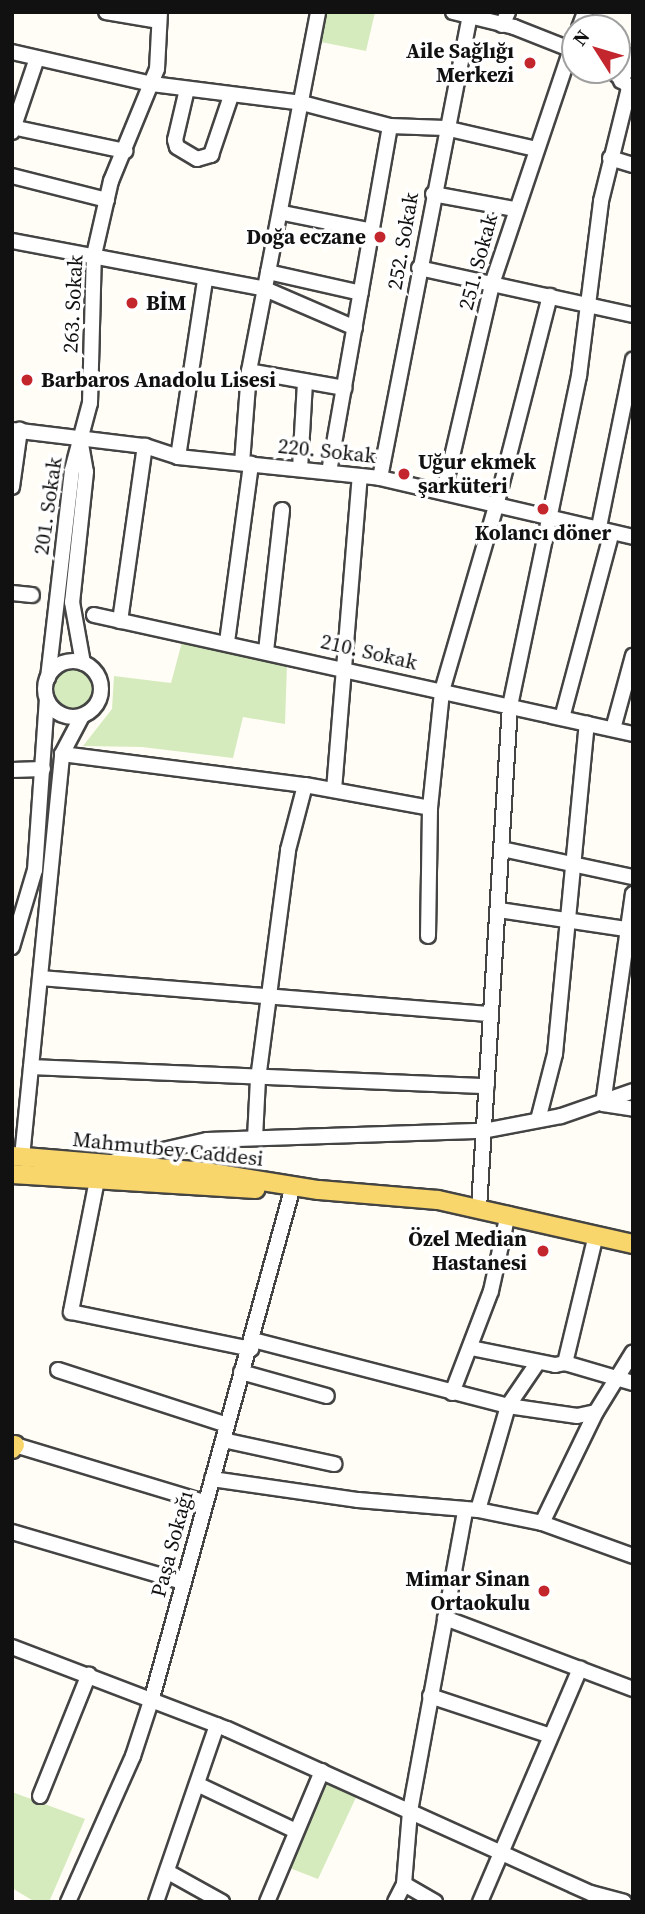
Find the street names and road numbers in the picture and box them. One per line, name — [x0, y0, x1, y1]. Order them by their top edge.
street label: 252. Sokak — [382, 190, 424, 292]
street label: 251. Sokak — [453, 211, 503, 313]
street label: 263. Sokak — [58, 254, 88, 354]
street label: 220. Sokak — [277, 433, 377, 469]
street label: 201. Sokak — [29, 456, 67, 556]
street label: 210. Sokak — [318, 629, 420, 675]
street label: Mahmutbey Caddesi — [71, 1126, 265, 1172]
street label: Paşa Sokağı — [146, 1488, 198, 1600]

